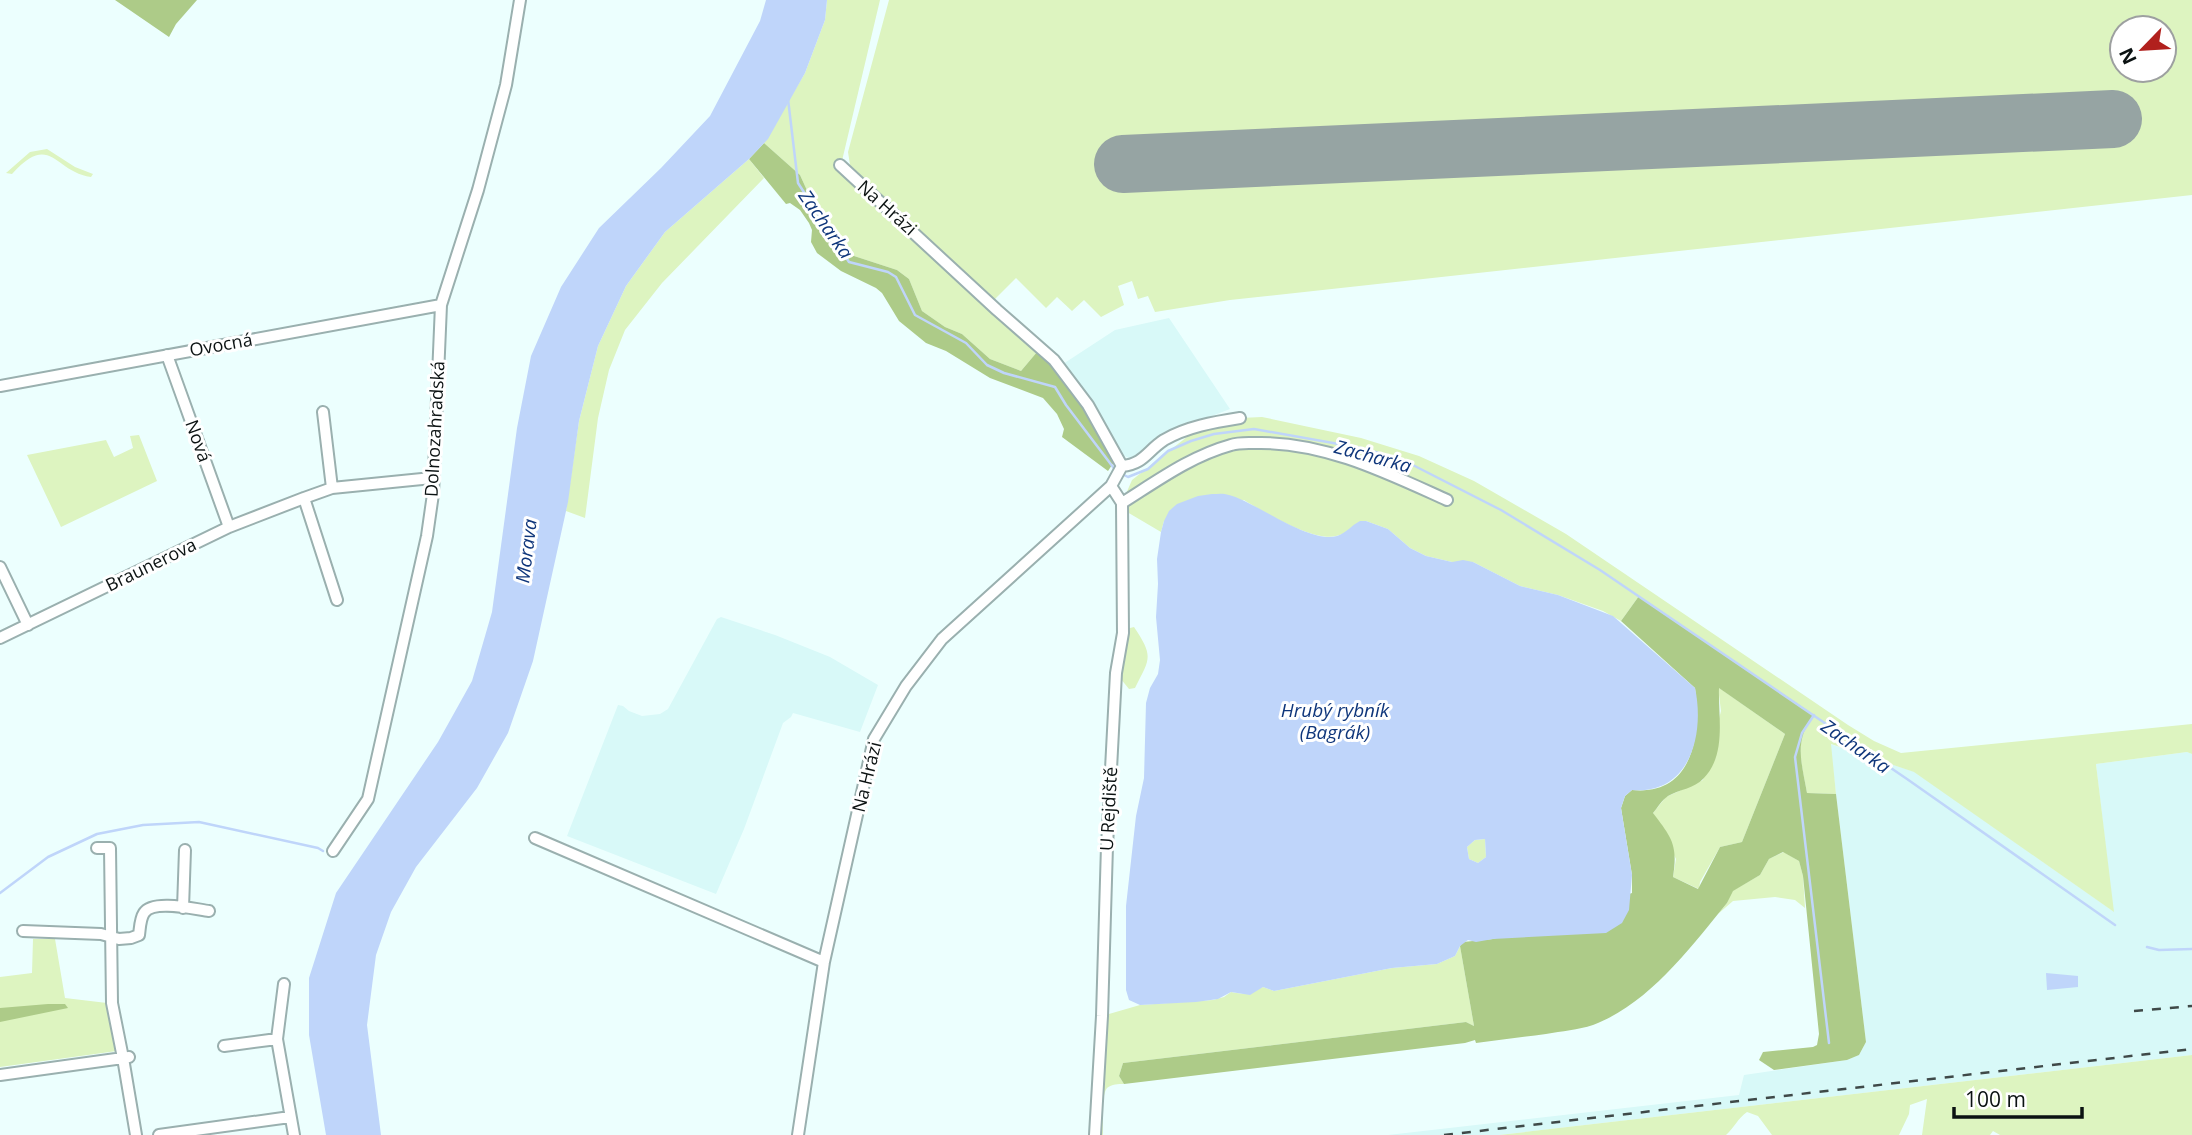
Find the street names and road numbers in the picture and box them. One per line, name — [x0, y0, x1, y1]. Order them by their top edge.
street label: Na Hrázi — [853, 174, 922, 240]
street label: Ovocná — [187, 327, 254, 361]
street label: Dolnozahradská — [418, 360, 450, 498]
street label: Nová — [180, 416, 218, 465]
street label: Braunerova — [101, 532, 200, 596]
street label: Na Hrázi — [846, 739, 886, 815]
street label: U Rejdiště — [1094, 766, 1122, 852]

